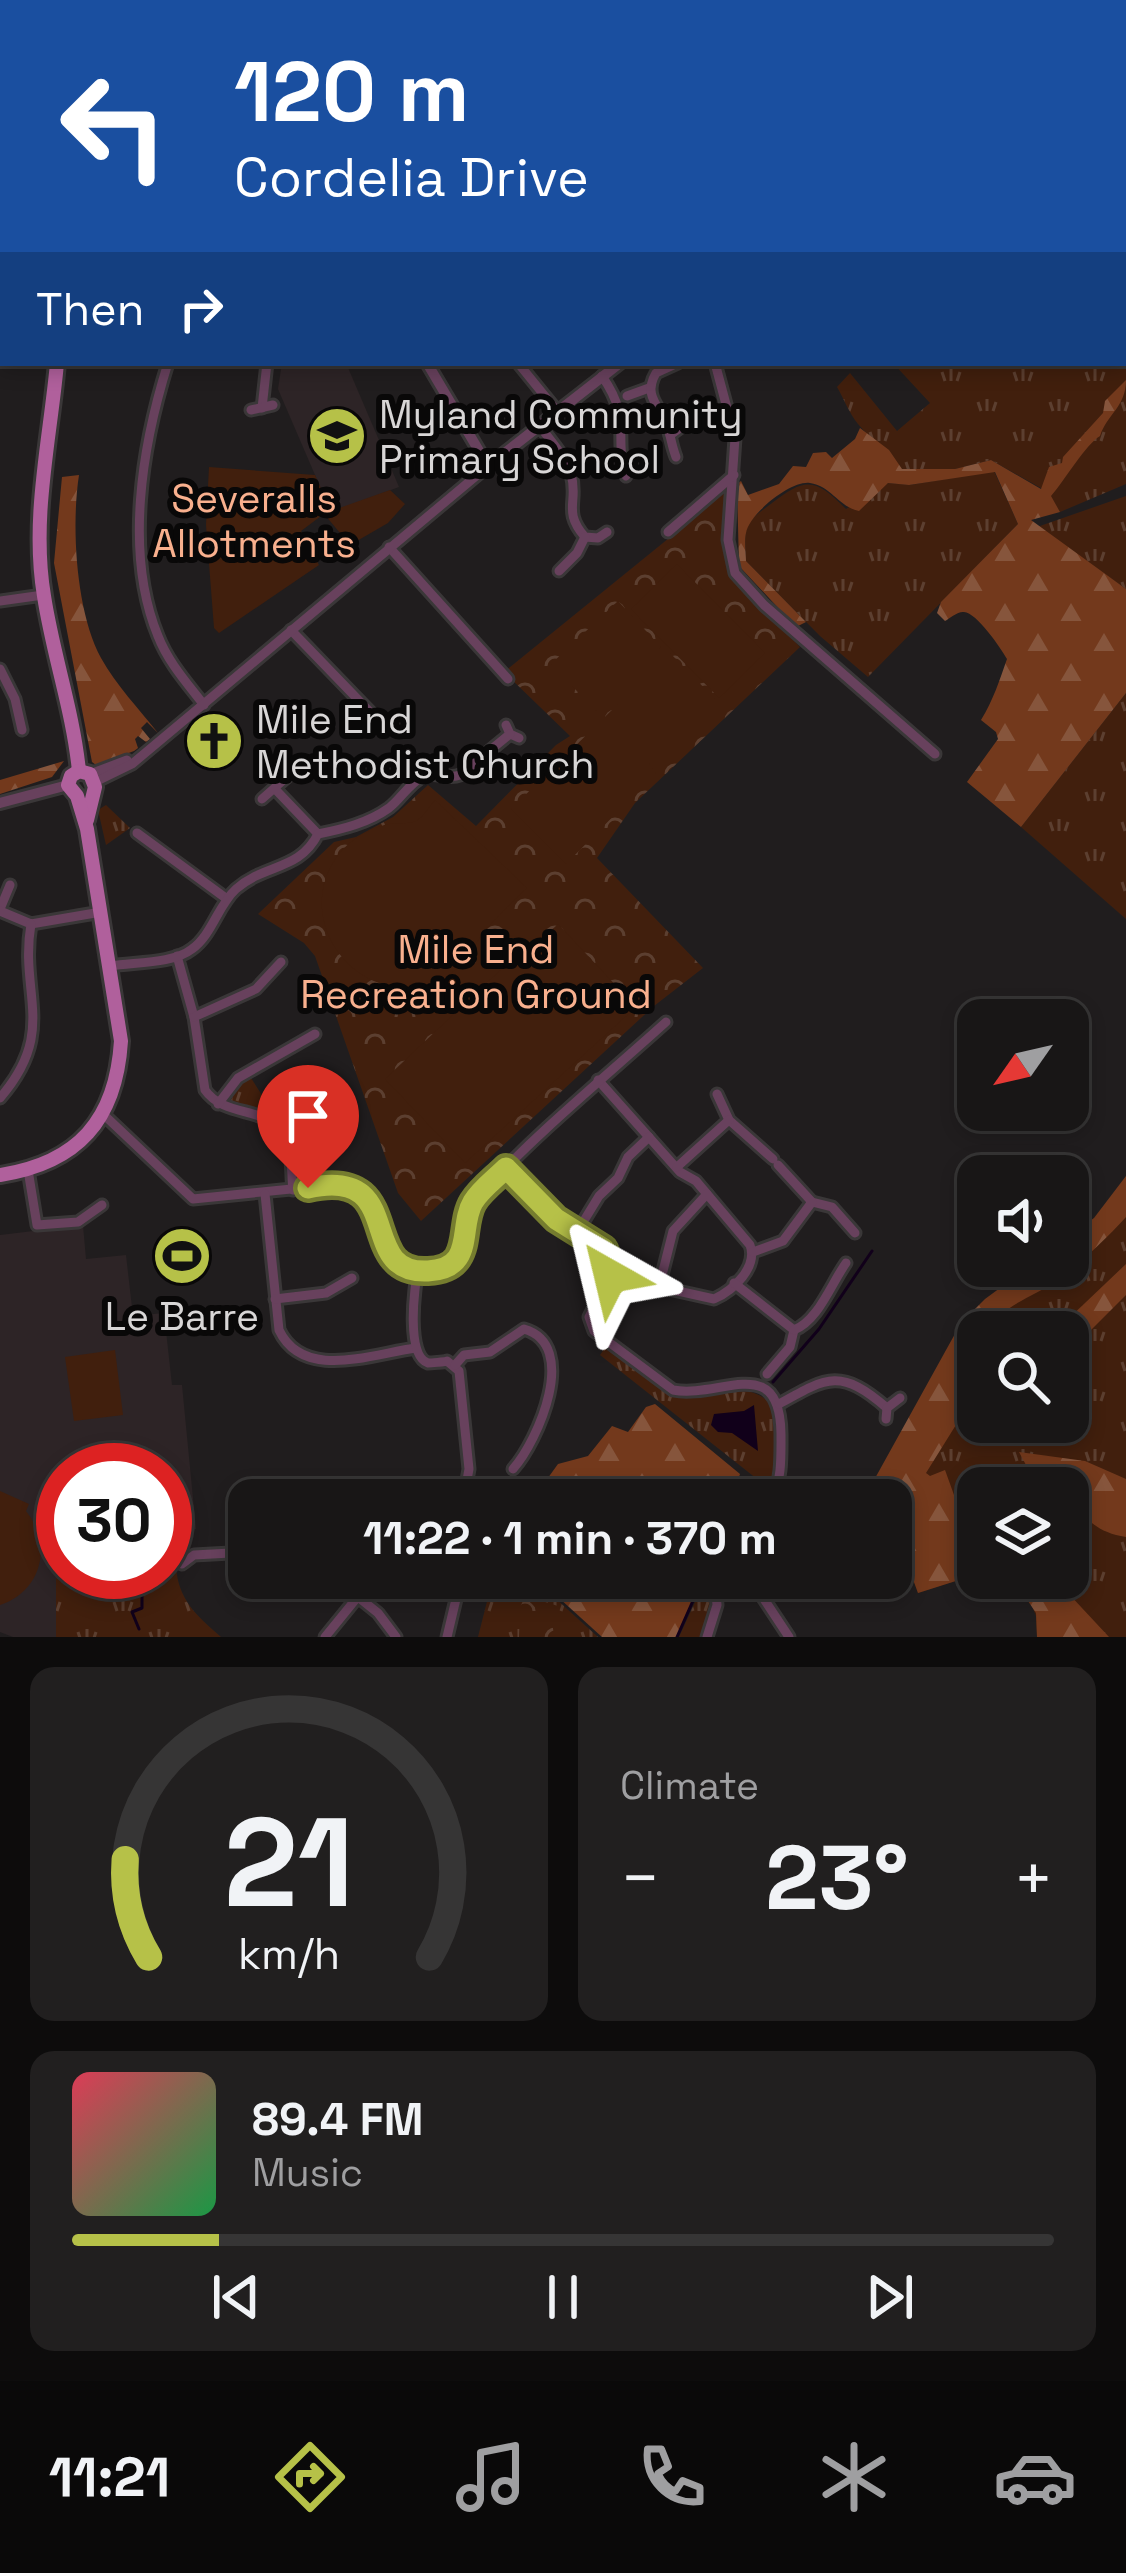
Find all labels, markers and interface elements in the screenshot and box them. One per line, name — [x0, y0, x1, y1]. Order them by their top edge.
text: 120 m — [234, 38, 469, 146]
icon: left — [36, 48, 192, 204]
text: Cordelia Drive — [234, 143, 589, 212]
icon: right — [168, 276, 234, 342]
text: Then — [36, 281, 144, 338]
place label: Myland Community Primary School — [379, 390, 743, 484]
school or university icon: Myland Community Primary School — [306, 405, 368, 467]
park label: Severalls Allotments — [152, 474, 356, 568]
place label: Mile End Methodist Church — [256, 695, 594, 789]
church icon: Mile End Methodist Church — [183, 710, 245, 772]
park label: Mile End Recreation Ground — [300, 925, 652, 1019]
north arrow — [957, 999, 1089, 1131]
map controls — [957, 999, 1089, 1599]
pin — [257, 1065, 359, 1188]
icon: arrive — [275, 1083, 341, 1149]
button: sound — [957, 1155, 1089, 1287]
position arrow — [547, 1213, 673, 1339]
sports icon: Le Barre — [151, 1225, 213, 1287]
place label: Le Barre — [105, 1292, 259, 1341]
button: search — [957, 1311, 1089, 1443]
speed limit sign: 30 — [36, 1443, 192, 1599]
button: layers — [957, 1467, 1089, 1599]
text: 11:22 · 1 min · 370 m — [363, 1510, 777, 1567]
text: Climate — [620, 1761, 759, 1810]
text: 21 — [224, 1783, 354, 1942]
text: 23° — [765, 1820, 909, 1935]
text: − — [620, 1836, 661, 1920]
text: + — [1013, 1836, 1054, 1920]
text: km/h — [238, 1927, 340, 1982]
text: 89.4 FM — [252, 2091, 424, 2148]
text: Music — [252, 2148, 363, 2197]
icon: previous — [203, 2264, 269, 2330]
icon: pause — [530, 2264, 596, 2330]
icon: next — [857, 2264, 923, 2330]
icon: directions — [268, 2435, 352, 2519]
icon: music — [449, 2435, 533, 2519]
icon: phone — [630, 2435, 714, 2519]
icon: climate — [812, 2435, 896, 2519]
icon: car — [993, 2435, 1077, 2519]
text: 11:21 — [49, 2443, 170, 2512]

